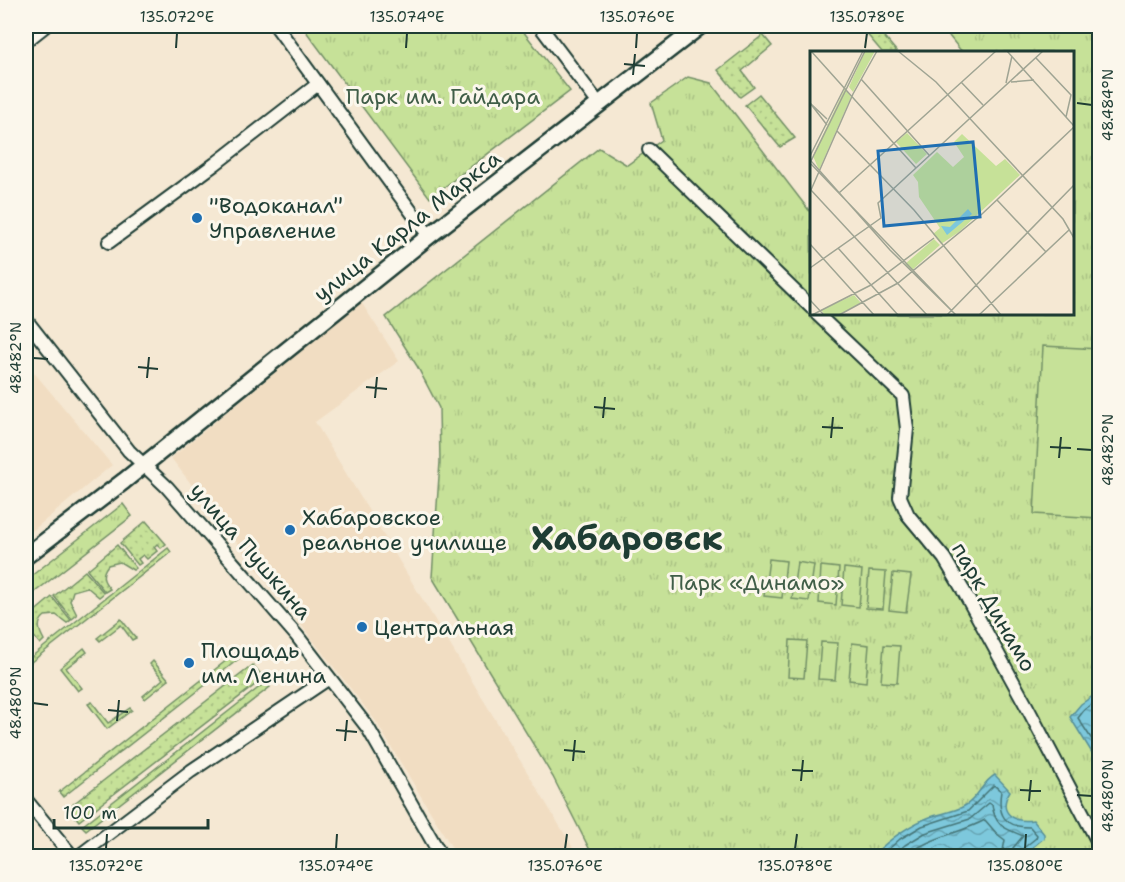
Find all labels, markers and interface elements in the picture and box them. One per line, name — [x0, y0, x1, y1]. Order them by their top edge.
text: 135.072°E — [140, 7, 214, 27]
text: 135.074°E — [369, 7, 445, 27]
text: 135.076°E — [599, 7, 675, 27]
text: 135.078°E — [829, 7, 905, 27]
inset map — [810, 51, 1074, 315]
text: 48.484°N — [1098, 69, 1118, 141]
park label: Парк им. Гайдара — [346, 82, 540, 111]
street label: улица Карла Маркса — [307, 144, 507, 308]
place label: "Водоканал" Управление — [209, 191, 343, 245]
marker: "Водоканал" Управление — [190, 211, 204, 225]
text: 48.482°N — [6, 322, 26, 394]
text: 48.482°N — [1098, 414, 1118, 486]
street label: улица Пушкина — [183, 476, 319, 626]
place label: Хабаровское реальное училище — [302, 503, 507, 557]
district label: Хабаровск — [531, 515, 723, 561]
marker: Хабаровское реальное училище — [283, 523, 297, 537]
street label: парк Динамо — [945, 537, 1043, 677]
park label: Парк «Динамо» — [669, 568, 845, 597]
place label: Центральная — [374, 613, 514, 642]
marker: Центральная — [355, 620, 369, 634]
place label: Площадь им. Ленина — [201, 636, 326, 690]
marker: Площадь им. Ленина — [182, 656, 196, 670]
text: 48.480°N — [6, 667, 26, 739]
text: 48.480°N — [1098, 760, 1118, 832]
scale bar — [54, 792, 208, 830]
text: 100 m — [63, 801, 117, 825]
text: 135.072°E — [69, 856, 143, 876]
text: 135.074°E — [298, 856, 374, 876]
text: 135.076°E — [527, 856, 603, 876]
text: 135.078°E — [757, 856, 833, 876]
text: 135.080°E — [987, 856, 1063, 876]

